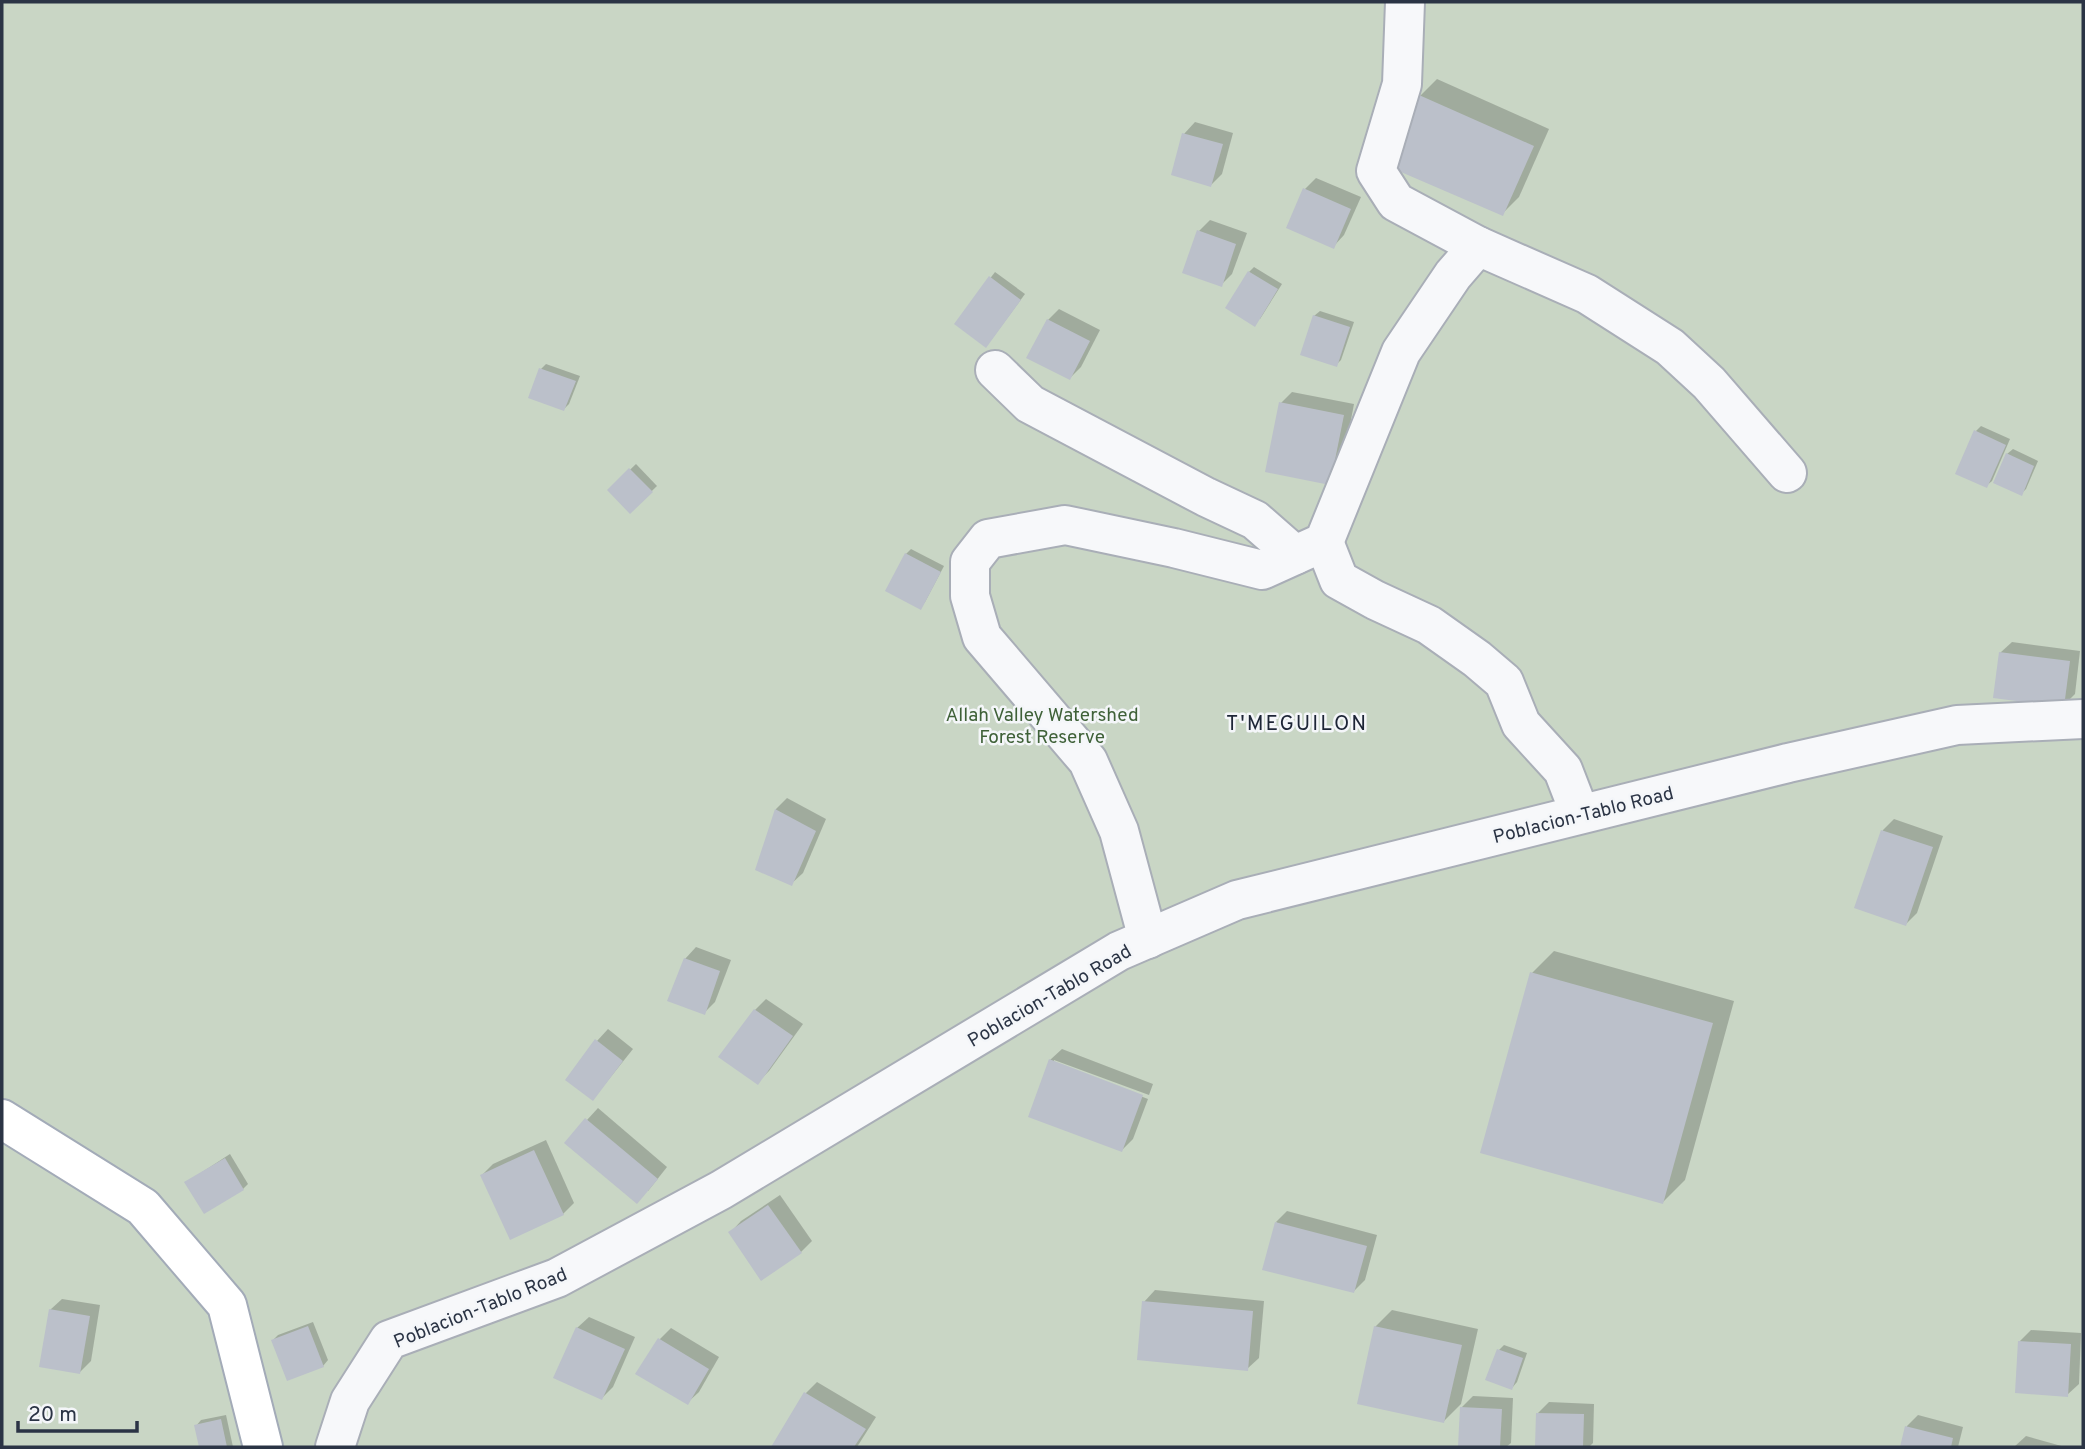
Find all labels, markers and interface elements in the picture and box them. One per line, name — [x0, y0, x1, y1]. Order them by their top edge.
park label: Allah Valley Watershed Forest Reserve — [945, 704, 1139, 750]
district label: T'MEGUILON — [1226, 711, 1368, 738]
street label: Poblacion-Tablo Road — [1491, 782, 1676, 850]
street label: Poblacion-Tablo Road — [964, 940, 1136, 1053]
street label: Poblacion-Tablo Road — [390, 1263, 571, 1355]
scale bar — [18, 1390, 136, 1434]
text: 20 m — [28, 1402, 77, 1429]

